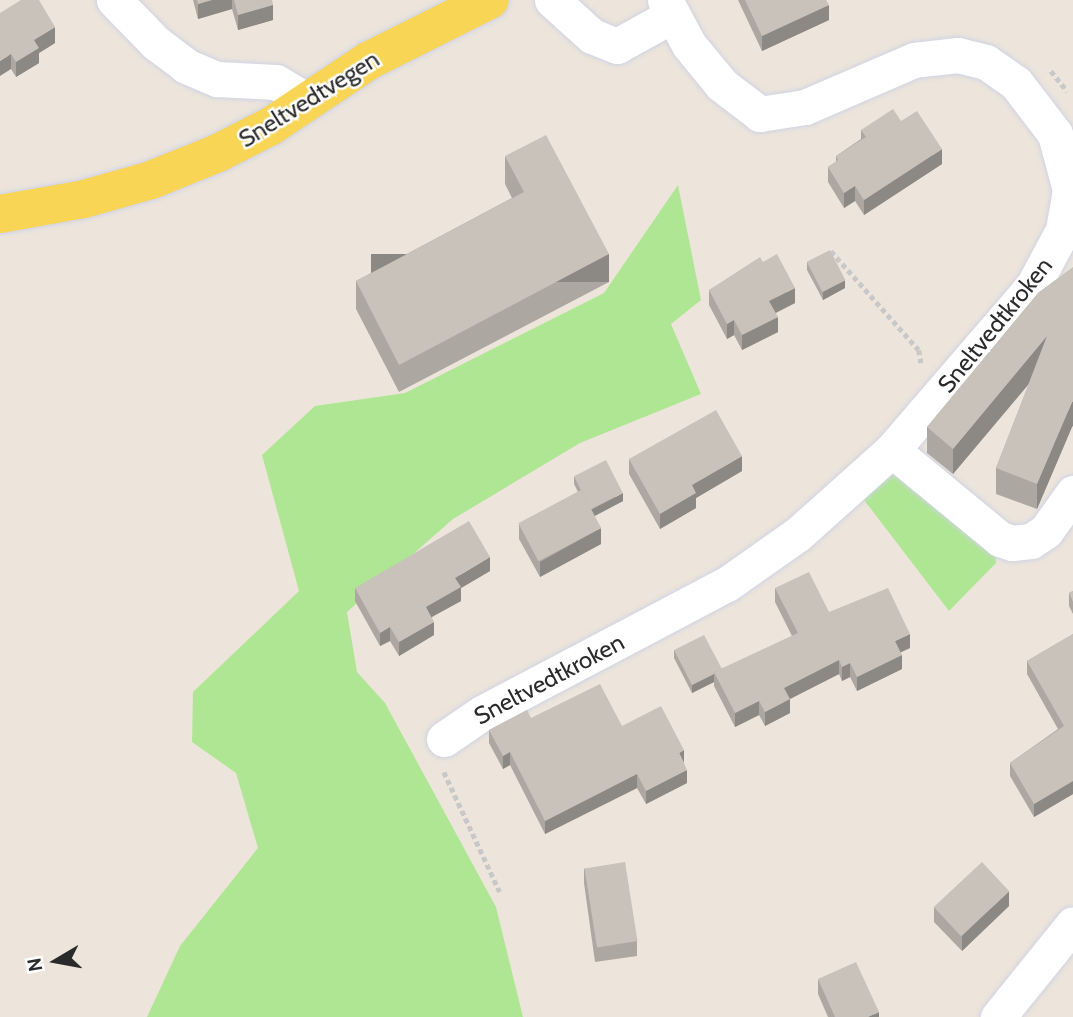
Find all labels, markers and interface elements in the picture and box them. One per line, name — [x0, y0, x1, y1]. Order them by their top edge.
street label: Sneltvedtvegen — [234, 44, 384, 154]
street label: Sneltvedtkroken — [932, 252, 1058, 398]
street label: Sneltvedtkroken — [469, 627, 629, 731]
north arrow — [21, 926, 91, 996]
text: N — [22, 956, 47, 973]

